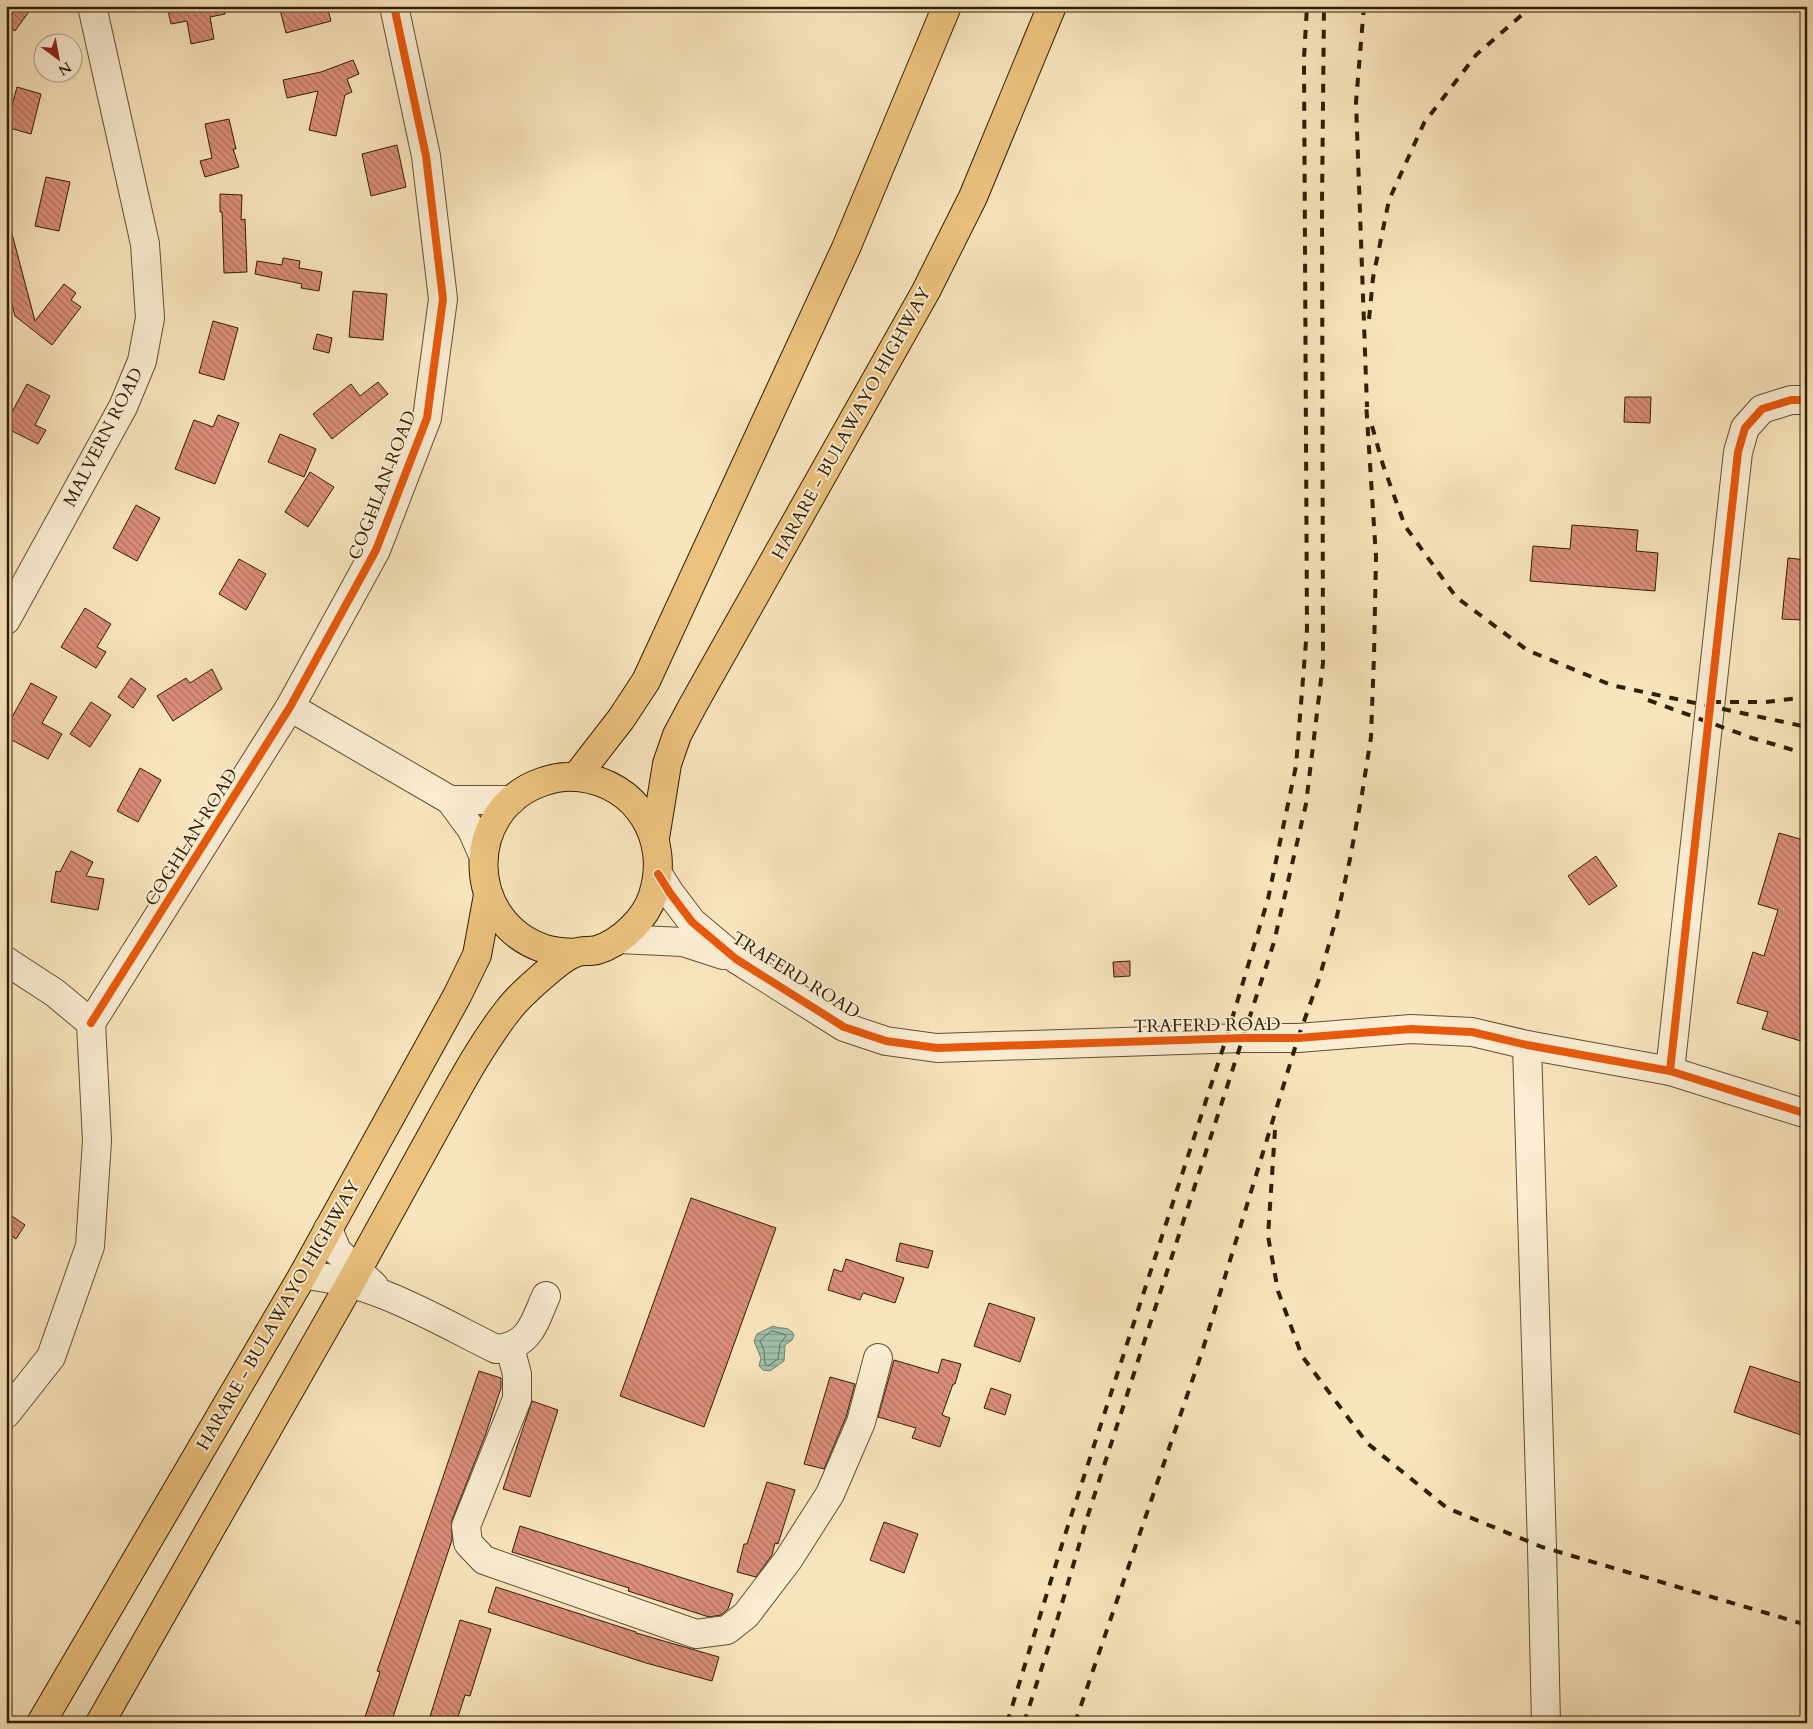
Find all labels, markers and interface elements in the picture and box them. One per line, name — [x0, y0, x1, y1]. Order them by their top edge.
north arrow — [32, 32, 82, 82]
text: N — [54, 57, 75, 80]
street label: HARARE - BULAWAYO HIGHWAY — [766, 282, 937, 564]
street label: MALVERN ROAD — [58, 363, 149, 511]
street label: COGHLAN ROAD — [342, 407, 422, 563]
street label: COGHLAN ROAD — [139, 764, 244, 911]
street label: TRAFERD ROAD — [727, 926, 865, 1025]
street label: TRAFERD ROAD — [1133, 1012, 1281, 1039]
street label: HARARE - BULAWAYO HIGHWAY — [191, 1175, 367, 1455]

